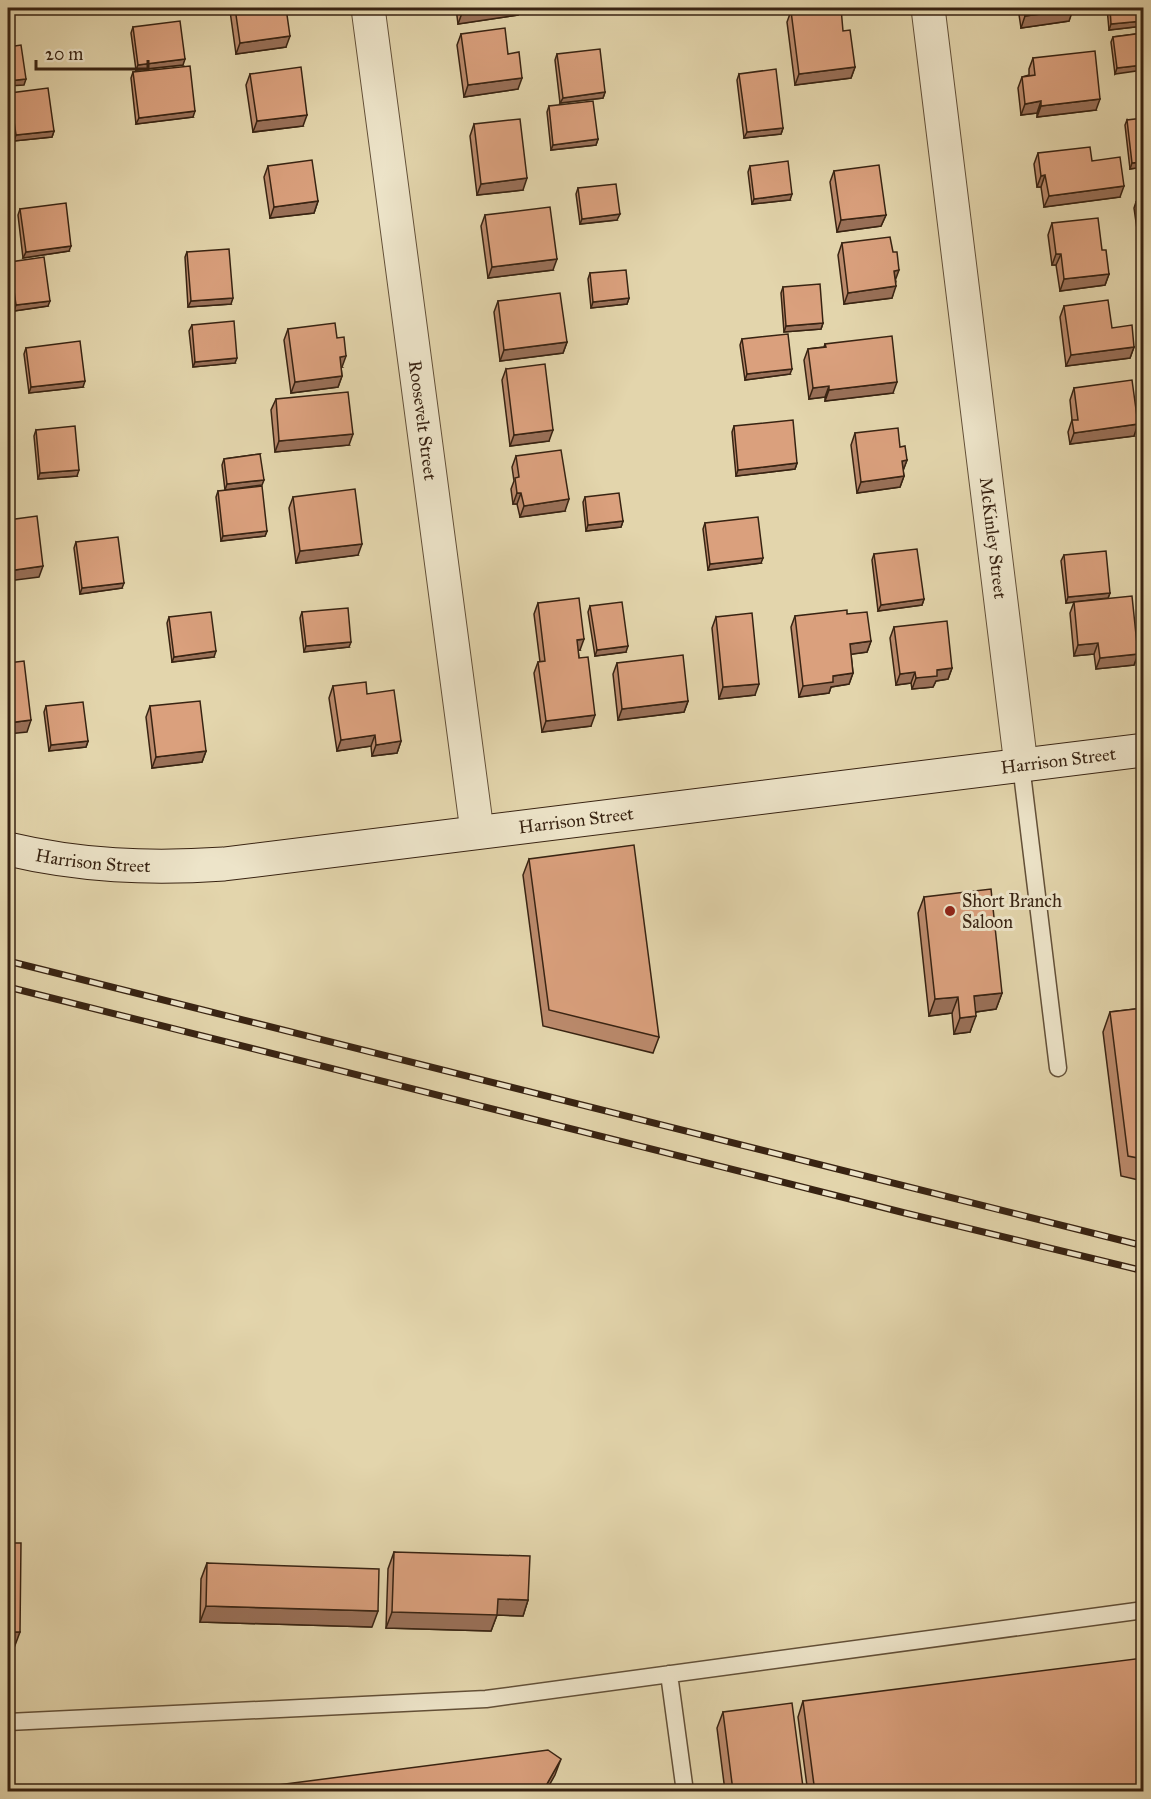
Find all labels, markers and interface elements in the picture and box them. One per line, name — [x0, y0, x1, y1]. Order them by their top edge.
scale bar — [36, 33, 148, 71]
text: 20 m — [45, 43, 83, 65]
street label: Roosevelt Street — [404, 359, 442, 482]
street label: McKinley Street — [975, 476, 1012, 601]
street label: Harrison Street — [999, 743, 1118, 779]
street label: Harrison Street — [517, 802, 635, 838]
street label: Harrison Street — [34, 844, 151, 877]
place label: Short Branch Saloon — [962, 890, 1062, 933]
marker: Short Branch Saloon — [943, 904, 957, 918]

